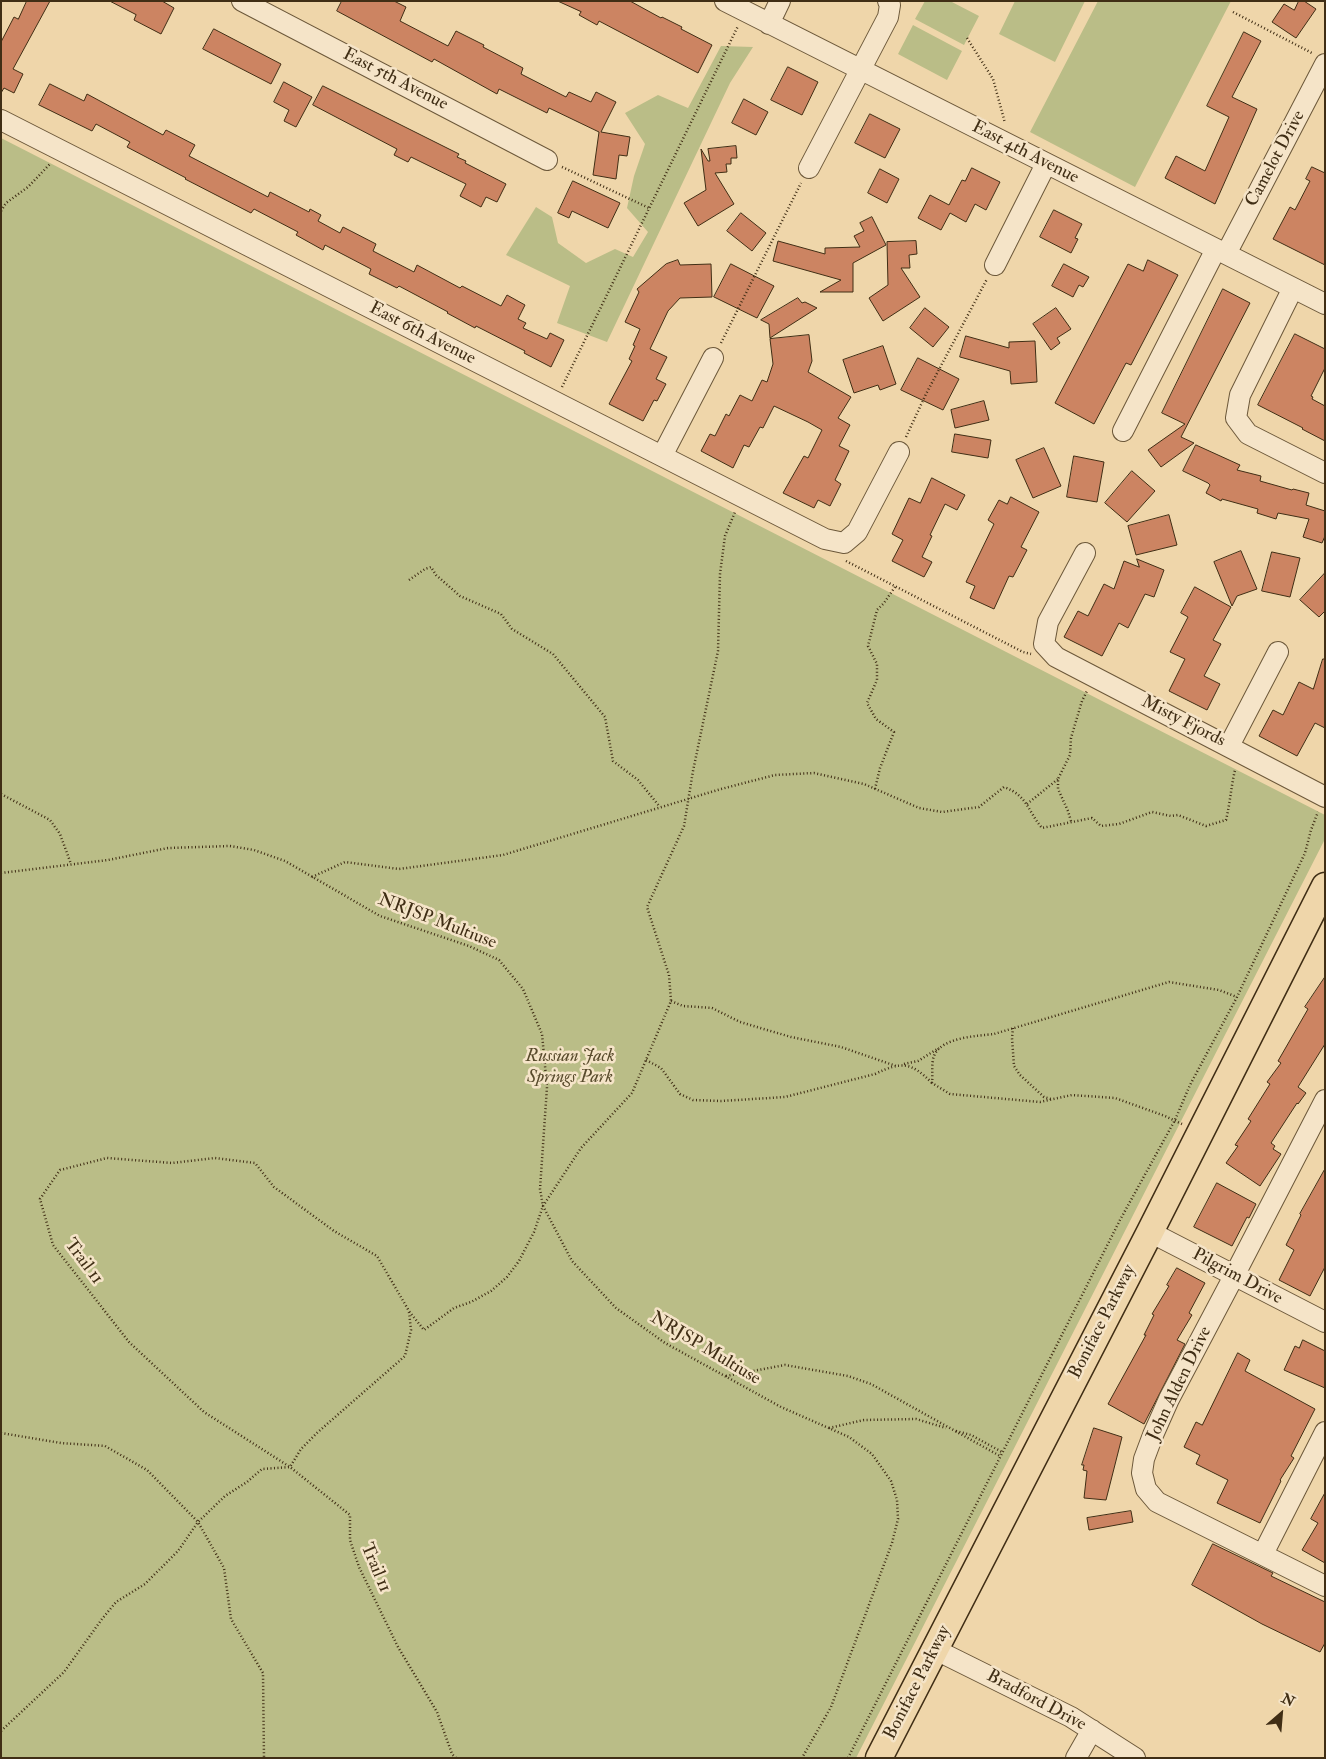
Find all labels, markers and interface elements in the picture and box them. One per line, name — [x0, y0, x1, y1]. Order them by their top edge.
street label: East 5th Avenue — [339, 44, 451, 116]
street label: Camelot Drive — [1242, 107, 1310, 211]
street label: East 4th Avenue — [968, 117, 1082, 189]
street label: East 6th Avenue — [365, 298, 479, 370]
street label: Misty Fjords — [1137, 692, 1229, 752]
street label: NRJSP Multiuse — [375, 890, 499, 954]
park label: Russian Jack Springs Park — [526, 1046, 614, 1088]
street label: Trail 11 — [59, 1235, 107, 1289]
street label: Pilgrim Drive — [1188, 1244, 1286, 1310]
street label: Boniface Parkway — [1065, 1261, 1141, 1383]
street label: NRJSP Multiuse — [646, 1308, 764, 1390]
street label: John Alden Drive — [1143, 1323, 1217, 1445]
street label: Trail 11 — [355, 1540, 395, 1596]
street label: Boniface Parkway — [880, 1622, 956, 1744]
street label: Bradford Drive — [983, 1666, 1089, 1736]
north arrow — [1256, 1689, 1306, 1739]
text: N — [1279, 1690, 1297, 1711]

